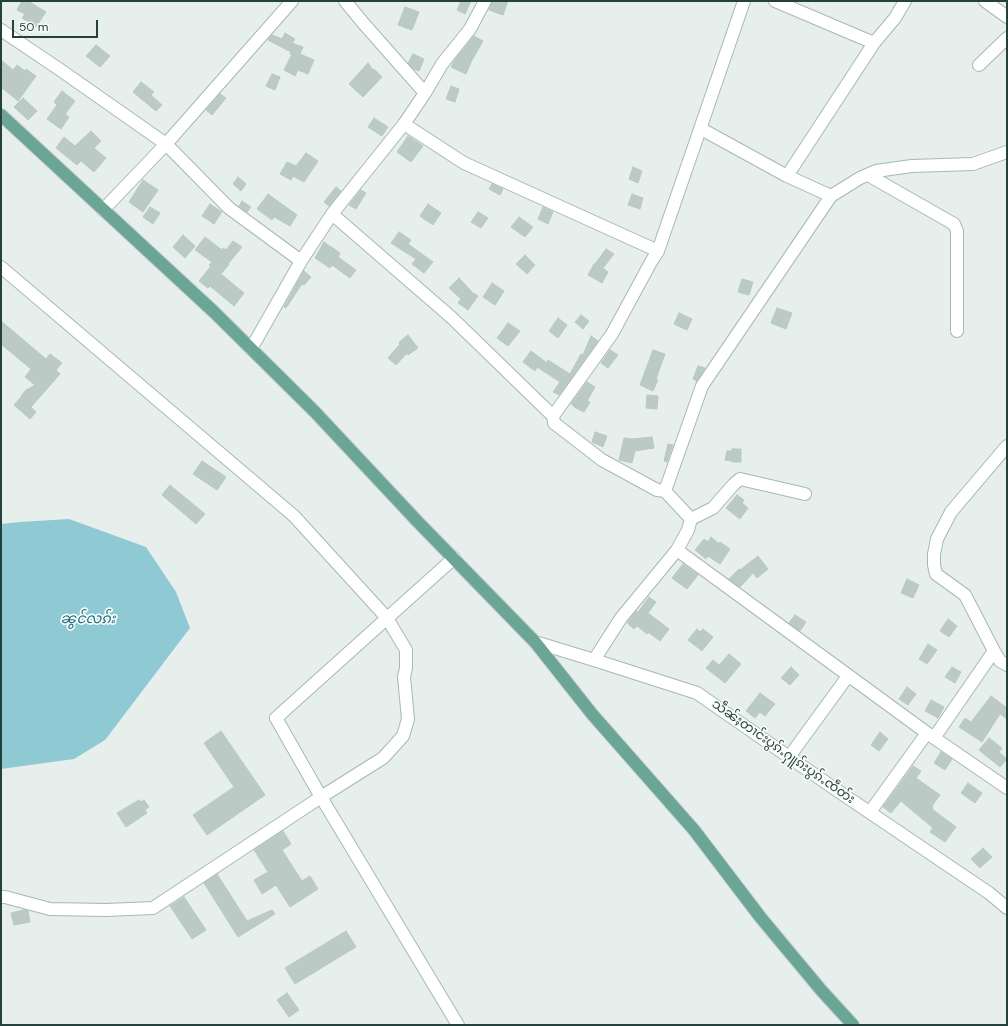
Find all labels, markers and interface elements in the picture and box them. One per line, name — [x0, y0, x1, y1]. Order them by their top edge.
scale bar — [14, 12, 100, 38]
text: 50 m — [19, 19, 48, 35]
water label: ၼွင်လၵ်း — [61, 611, 115, 627]
street label: သဵၼ်ႈတၢင်းပွၵ်ႉႁူၵ်းပွၵ်ႉၸဵတ်း — [708, 697, 858, 807]

